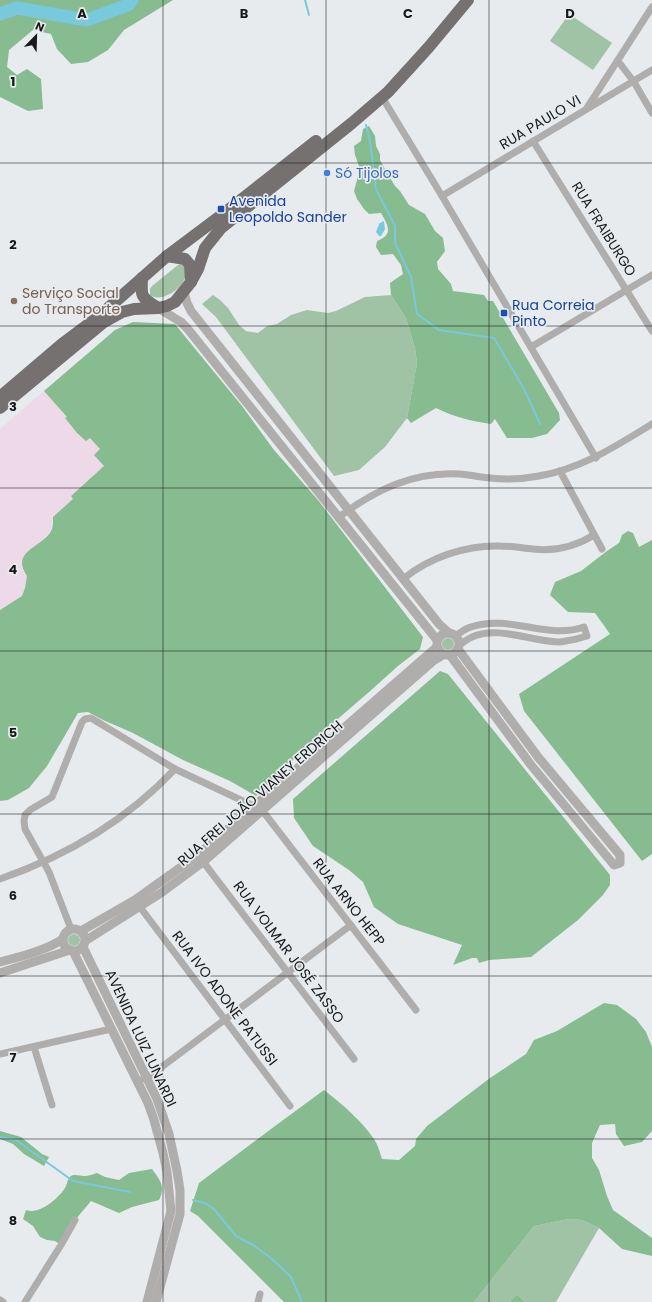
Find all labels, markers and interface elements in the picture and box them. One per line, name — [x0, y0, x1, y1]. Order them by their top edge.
text: A — [77, 4, 87, 23]
text: B — [240, 4, 249, 23]
text: C — [403, 4, 413, 23]
text: D — [565, 4, 575, 23]
north arrow — [16, 16, 56, 56]
text: N — [33, 18, 47, 36]
text: 1 — [11, 72, 15, 91]
street label: RUA PAULO VI — [495, 90, 585, 154]
place label: Só Tijolos — [335, 163, 399, 183]
marker: Só Tijolos — [322, 168, 332, 178]
street label: RUA FRAIBURGO — [567, 178, 641, 280]
place label: Avenida Leopoldo Sander — [229, 191, 347, 227]
marker: Avenida Leopoldo Sander — [216, 204, 226, 214]
text: 2 — [9, 235, 17, 254]
place label: Serviço Social do Transporte — [22, 283, 120, 319]
place label: Rua Correia Pinto — [512, 295, 594, 331]
marker: Serviço Social do Transporte — [9, 296, 19, 306]
marker: Rua Correia Pinto — [499, 308, 509, 318]
text: 3 — [9, 397, 17, 416]
text: 4 — [9, 560, 18, 579]
street label: RUA FREI JOÃO VIANEY ERDRICH — [173, 716, 347, 870]
text: 5 — [9, 723, 17, 742]
street label: RUA ARNO HEPP — [308, 854, 390, 950]
street label: RUA VOLMAR JOSÉ ZASSO — [229, 877, 349, 1027]
text: 6 — [9, 886, 17, 905]
street label: RUA IVO ADONE PATUSSI — [168, 926, 282, 1070]
street label: AVENIDA LUIZ LUNARDI — [100, 966, 182, 1110]
text: 7 — [10, 1048, 17, 1067]
text: 8 — [9, 1211, 17, 1230]

